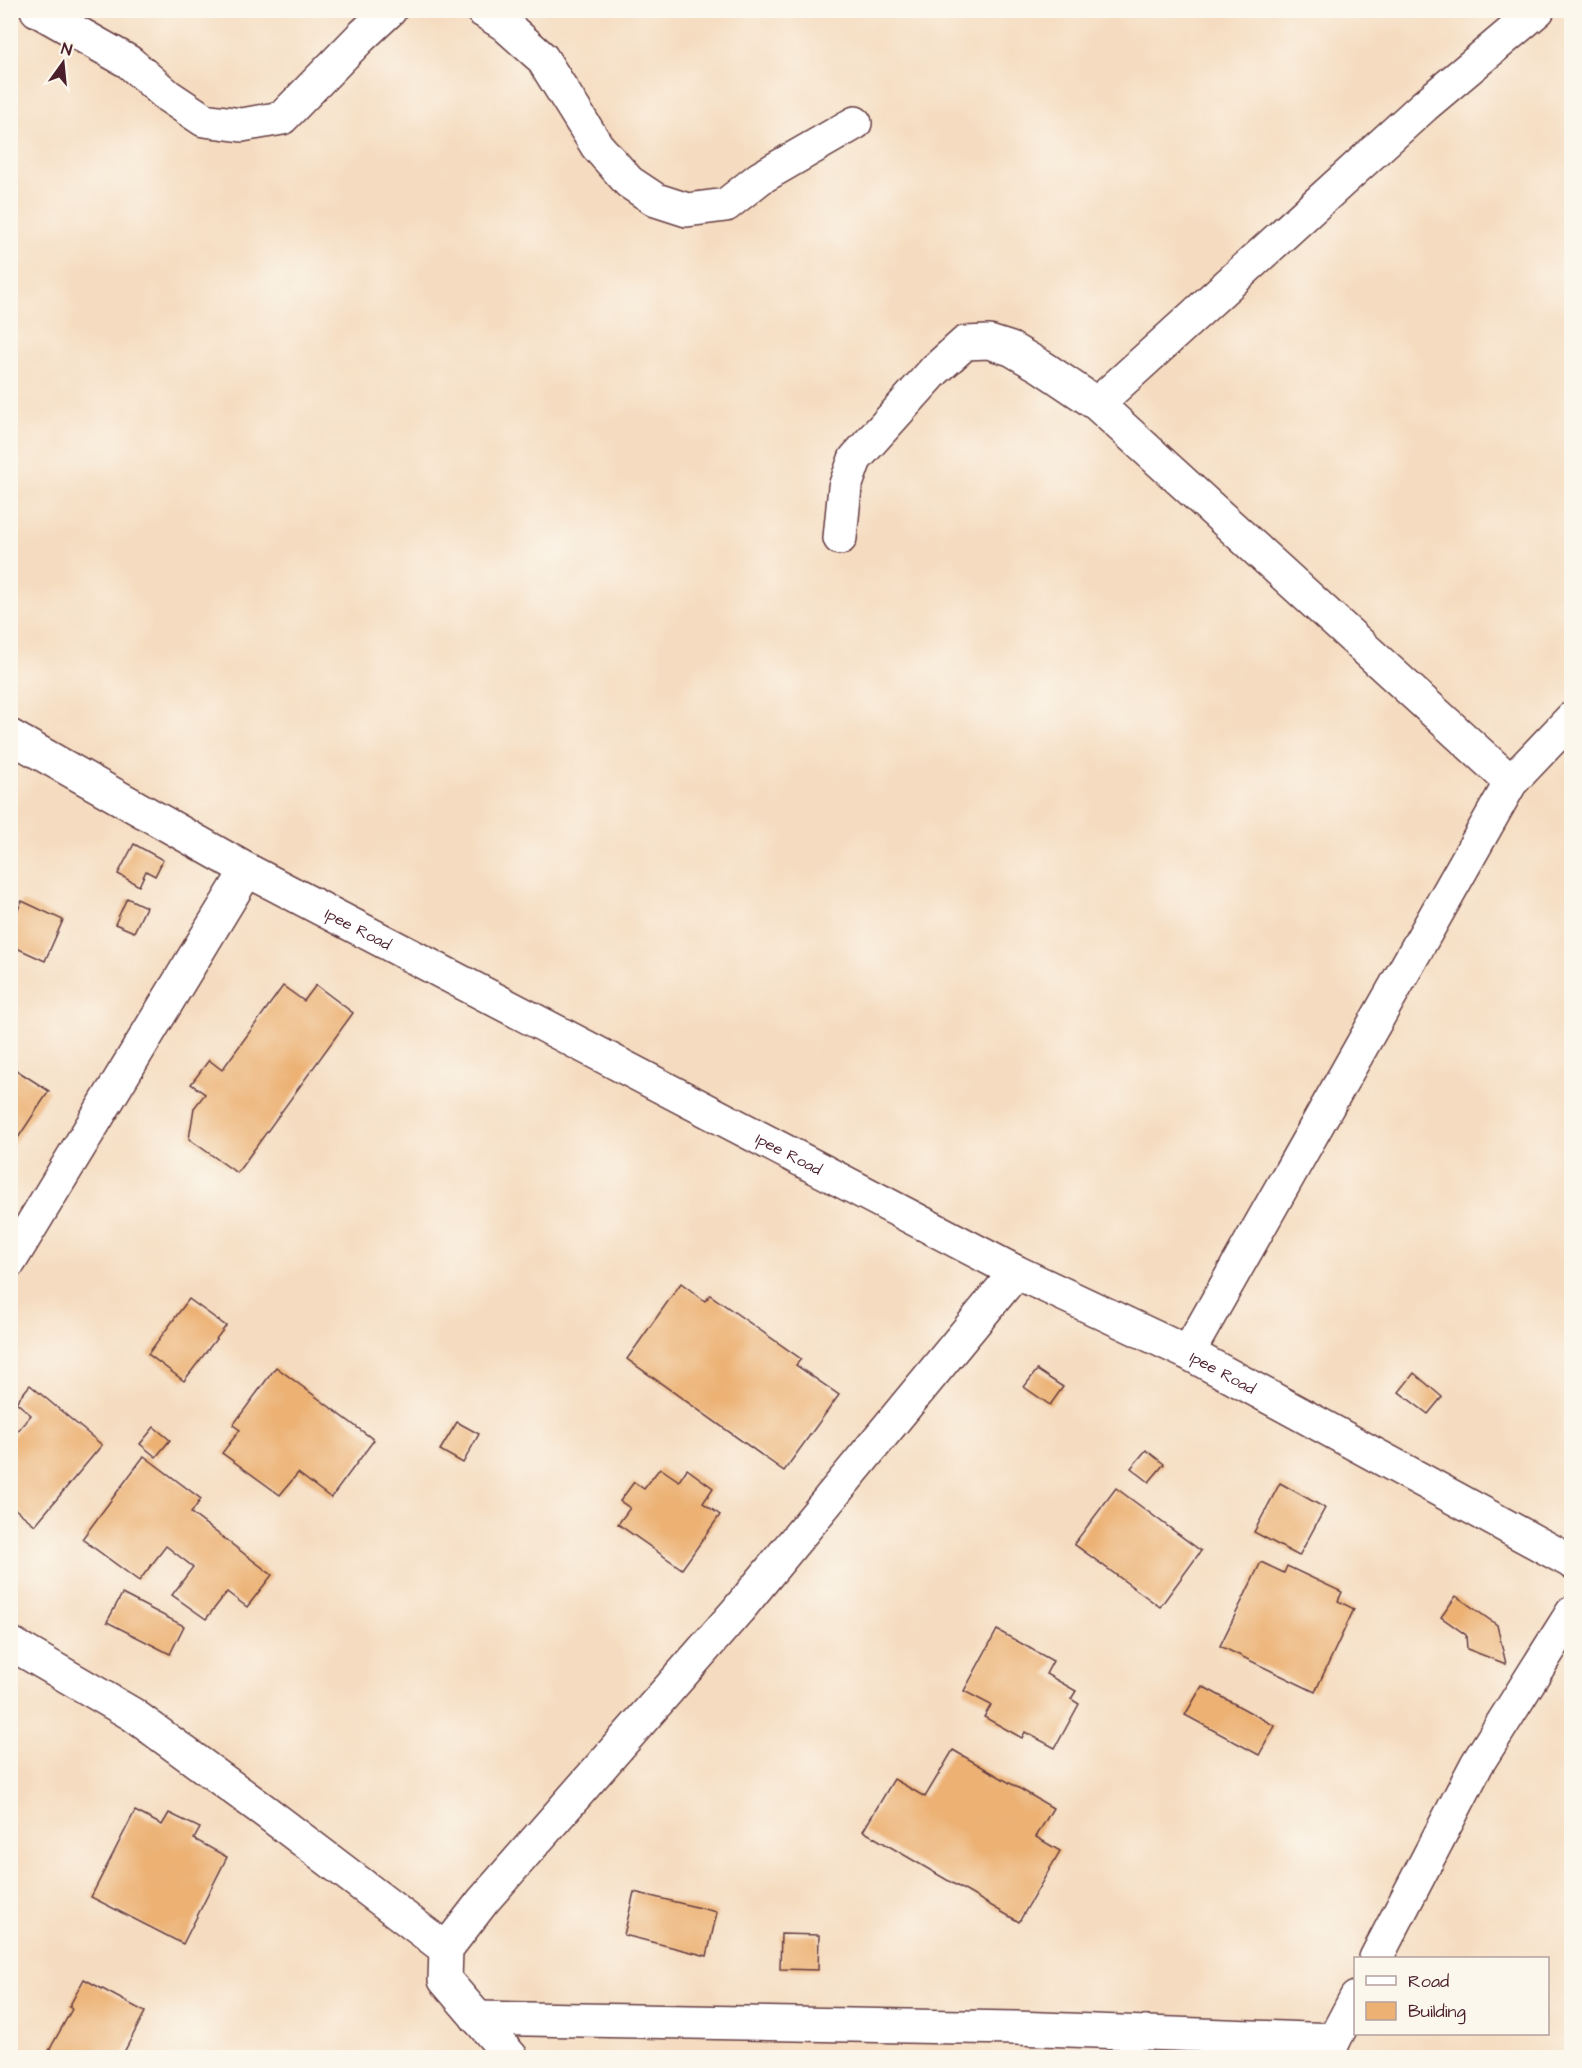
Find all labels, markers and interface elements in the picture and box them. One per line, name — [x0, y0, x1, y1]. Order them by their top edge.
north arrow — [33, 33, 93, 93]
text: N — [59, 38, 74, 61]
street label: Ipee Road — [321, 903, 395, 956]
street label: Ipee Road — [752, 1128, 826, 1181]
street label: Ipee Road — [1186, 1346, 1259, 1400]
legend — [1354, 1957, 1549, 2035]
text: Road — [1408, 1969, 1449, 1994]
text: Building — [1408, 1999, 1466, 2025]

